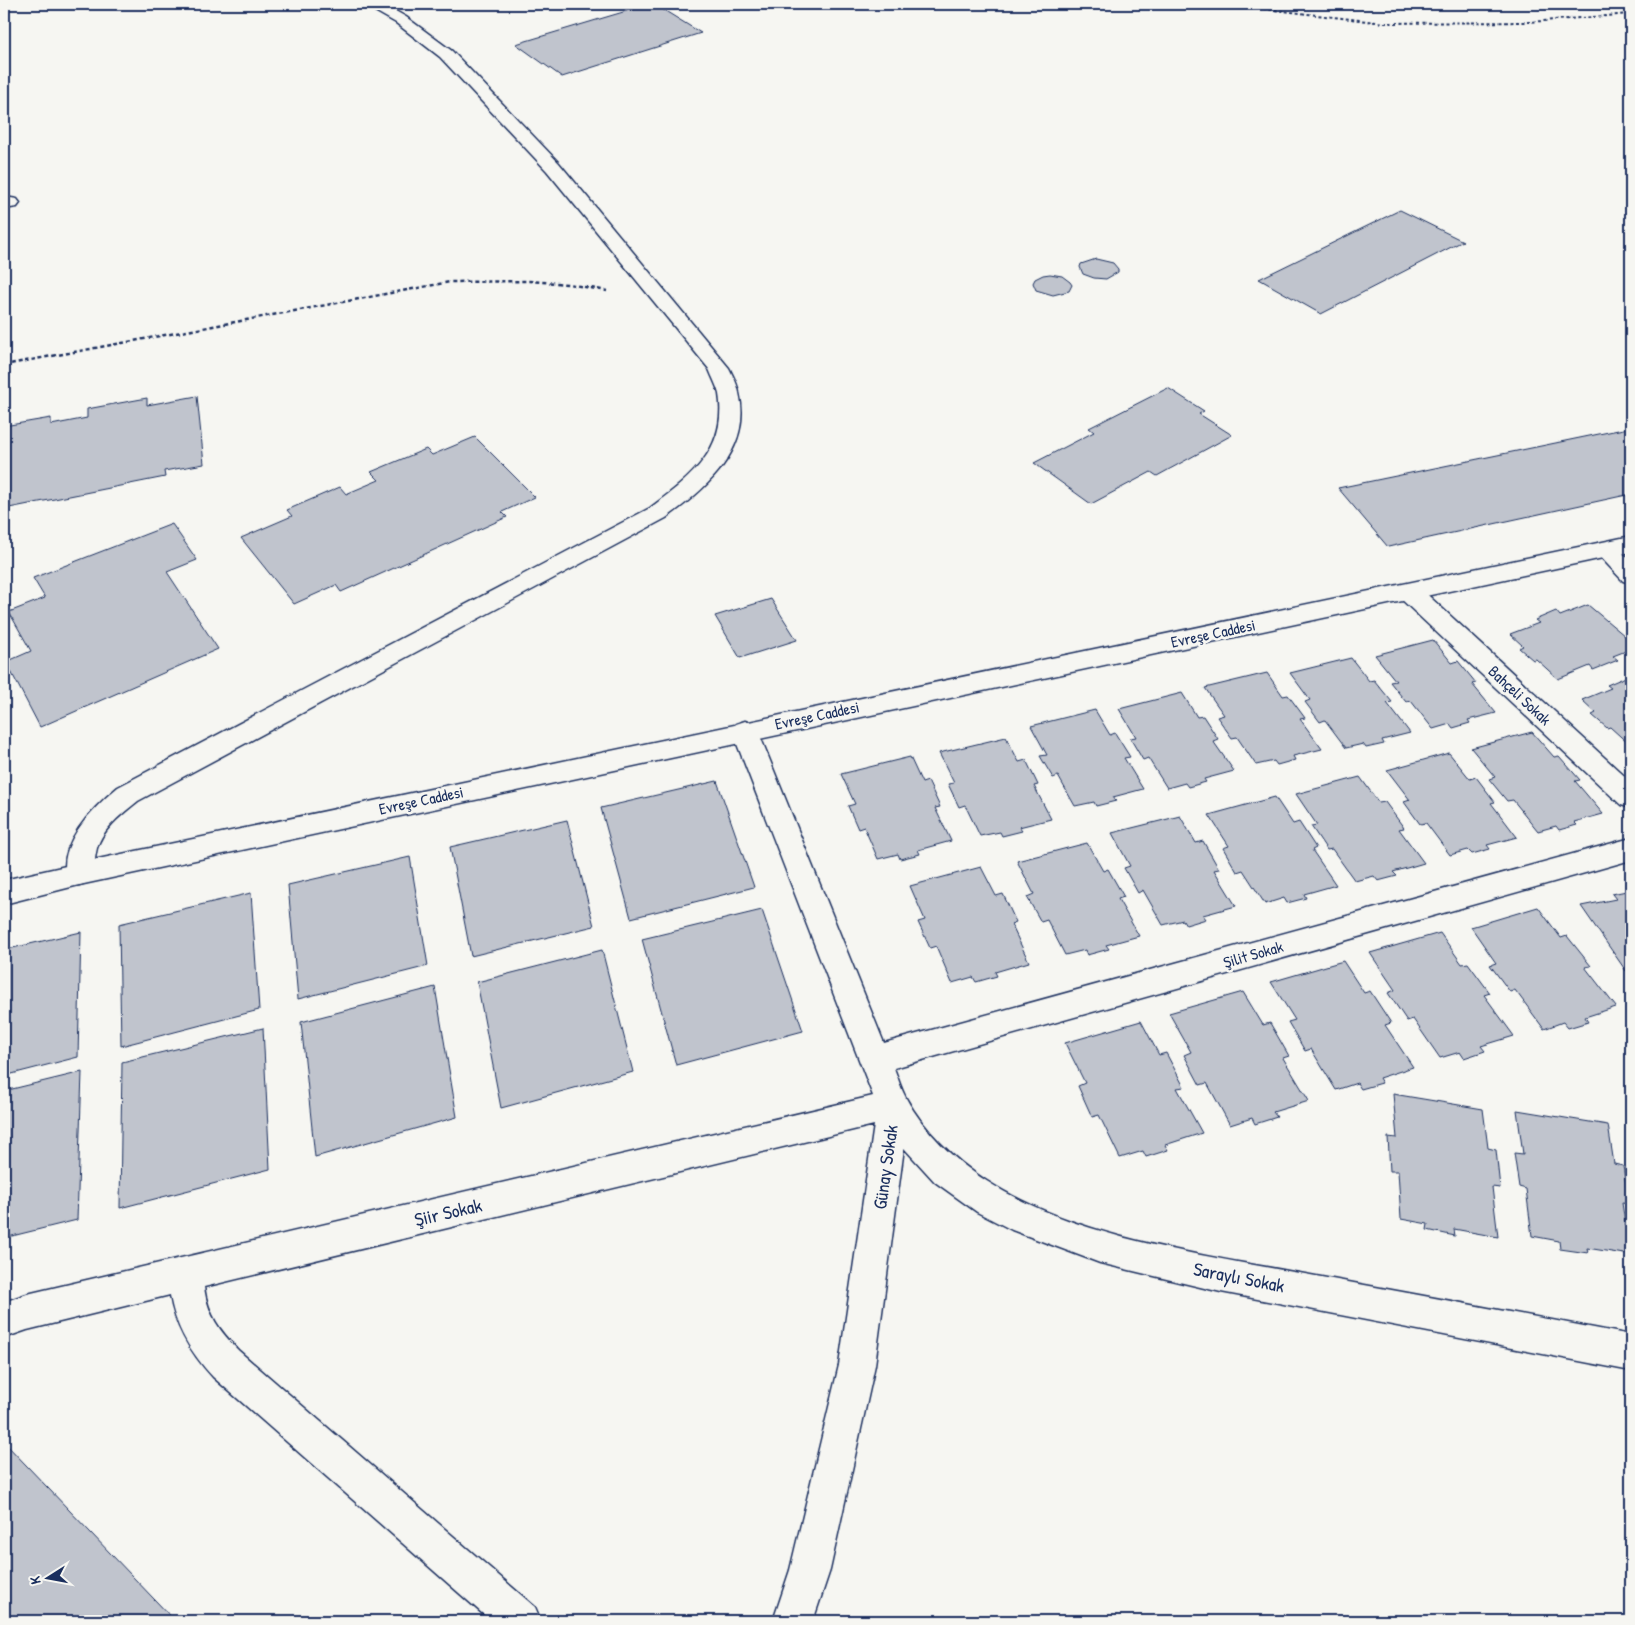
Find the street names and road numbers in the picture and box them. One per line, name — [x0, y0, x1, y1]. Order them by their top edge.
street label: Evreşe Caddesi — [1169, 613, 1257, 653]
street label: Bahçeli Sokak — [1484, 660, 1556, 730]
street label: Evreşe Caddesi — [773, 695, 861, 735]
street label: Evreşe Caddesi — [377, 780, 465, 820]
street label: Şilit Sokak — [1221, 935, 1286, 973]
street label: Günay Sokak — [866, 1123, 904, 1211]
street label: Şiir Sokak — [412, 1192, 484, 1232]
street label: Saraylı Sokak — [1191, 1255, 1287, 1299]

